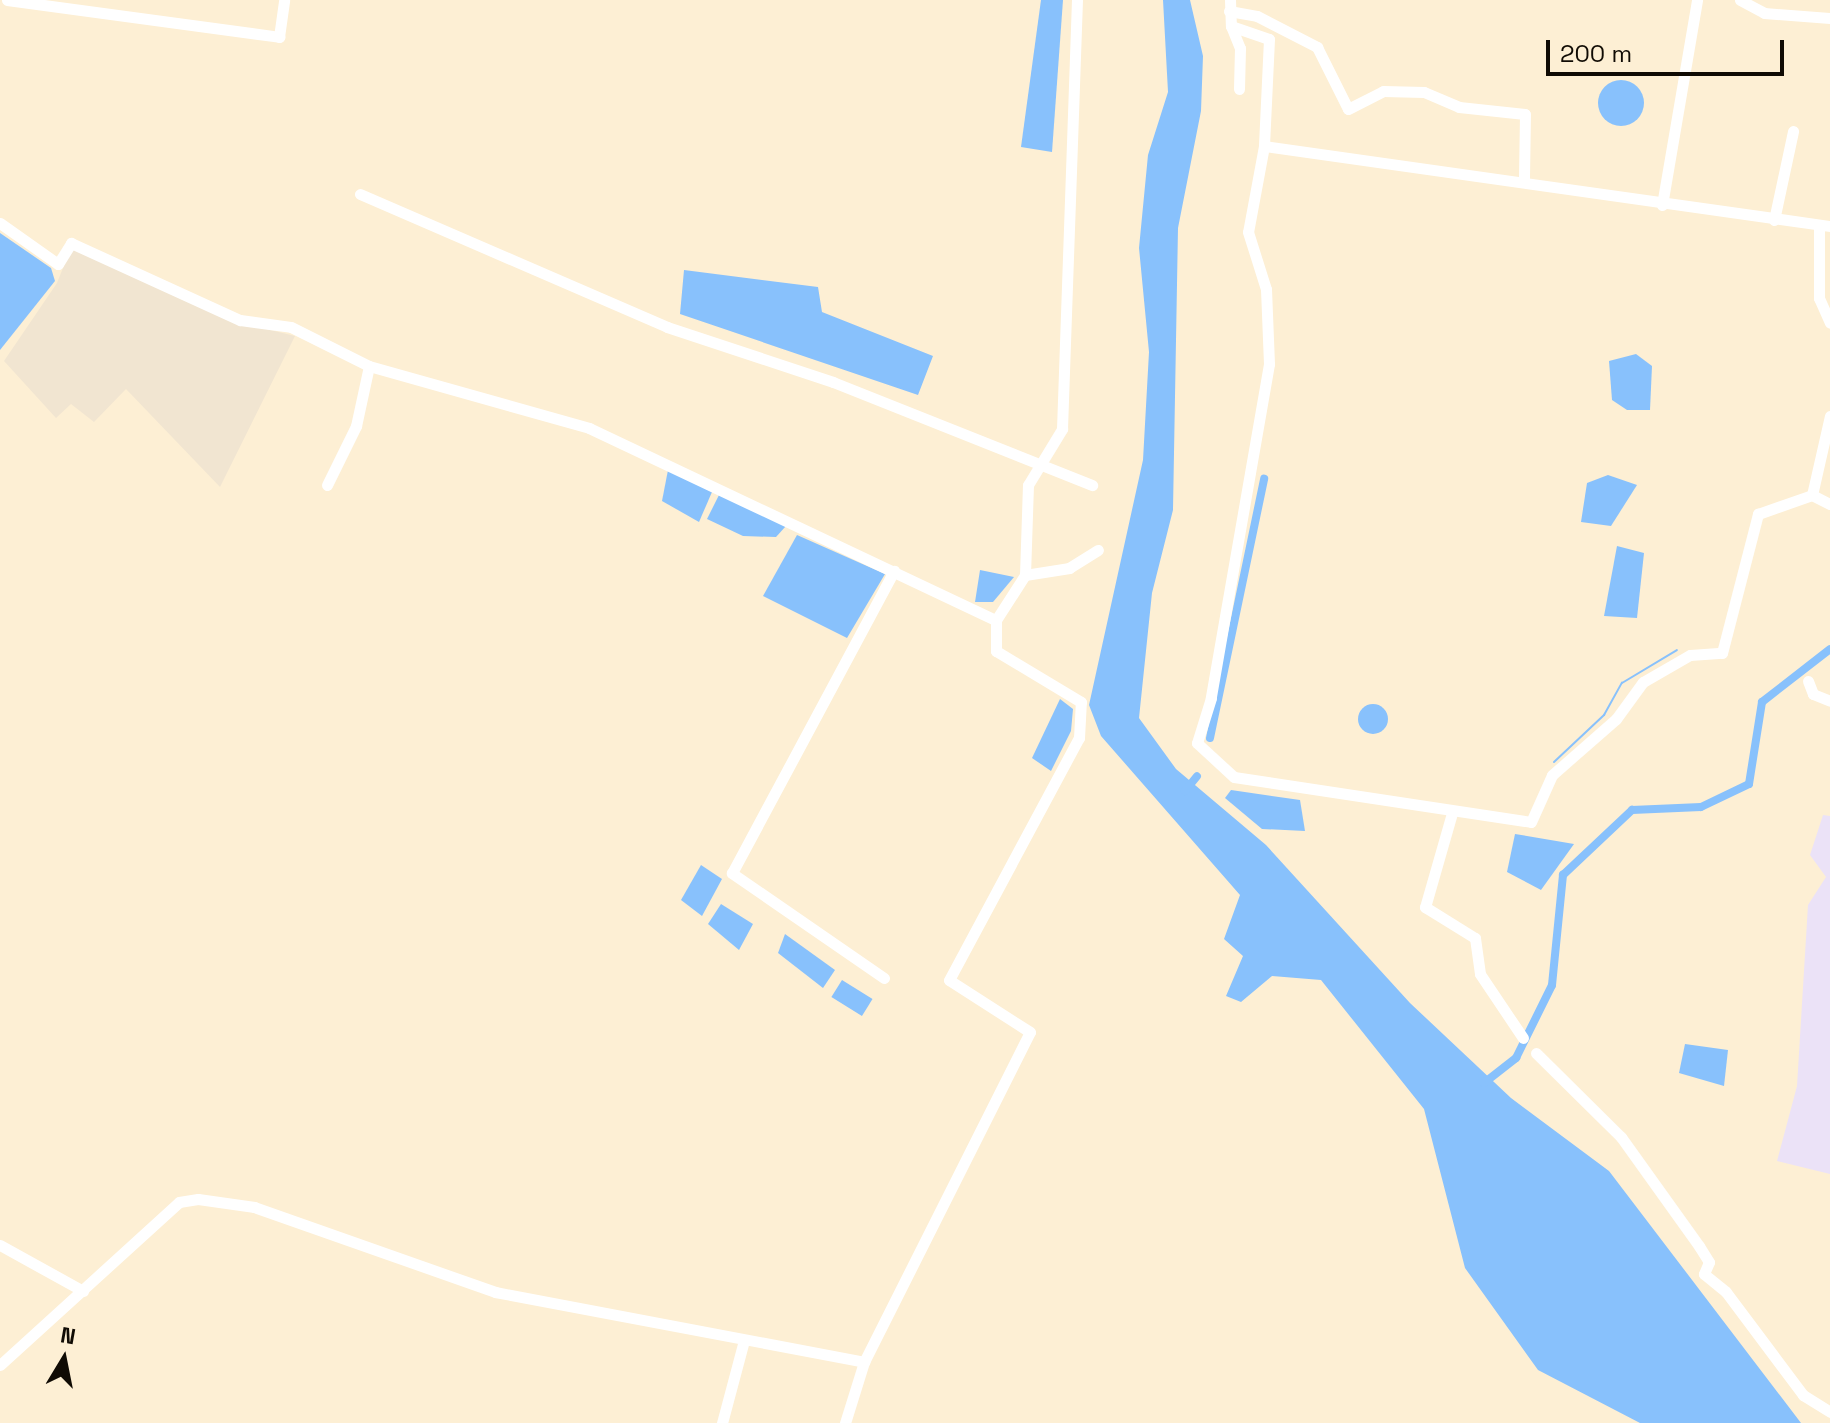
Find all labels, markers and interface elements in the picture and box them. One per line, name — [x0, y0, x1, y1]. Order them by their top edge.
scale bar — [1550, 24, 1788, 74]
text: 200 m — [1560, 38, 1632, 69]
north arrow — [24, 1319, 104, 1399]
text: N — [58, 1320, 78, 1350]

